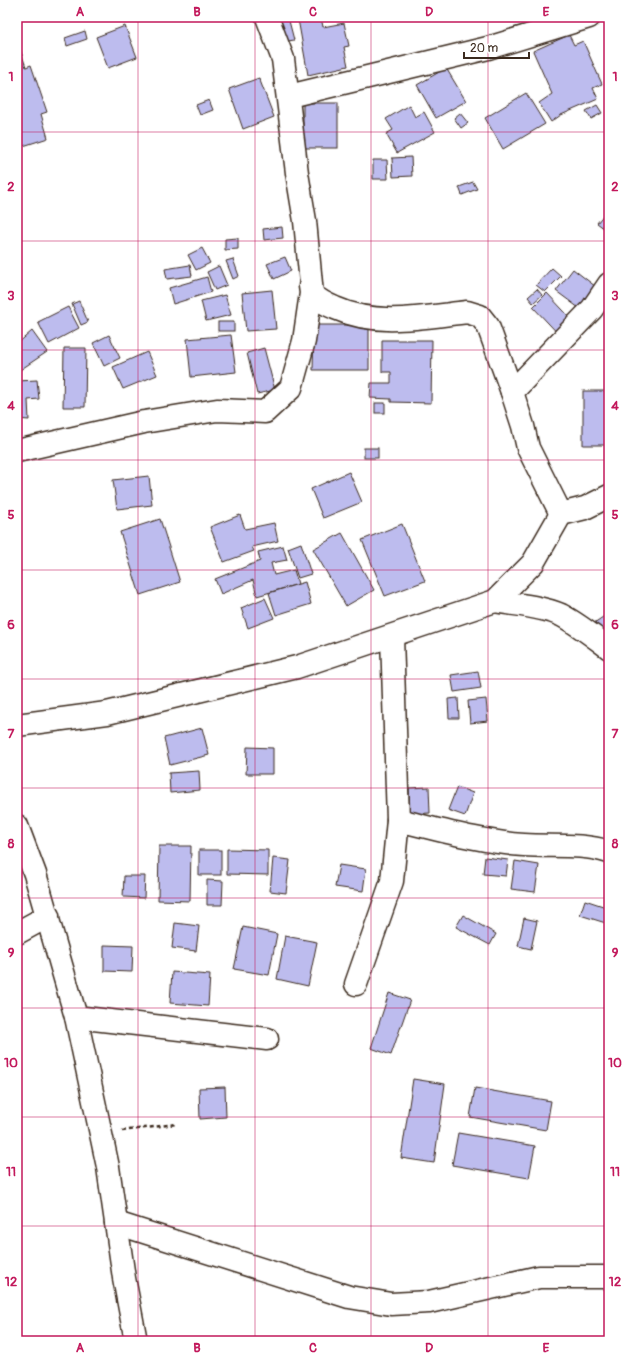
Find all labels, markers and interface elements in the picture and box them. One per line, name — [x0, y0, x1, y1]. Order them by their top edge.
text: A — [76, 4, 85, 20]
text: B — [193, 4, 201, 20]
text: C — [309, 4, 317, 20]
text: D — [425, 4, 433, 20]
text: E — [543, 4, 550, 20]
scale bar — [464, 34, 529, 60]
text: 20 m — [470, 41, 499, 56]
text: 1 — [8, 69, 14, 85]
text: 1 — [612, 69, 618, 85]
text: 2 — [7, 179, 15, 195]
text: 2 — [611, 179, 619, 195]
text: 3 — [7, 288, 15, 304]
text: 3 — [611, 288, 619, 304]
text: 4 — [7, 398, 15, 414]
text: 4 — [611, 398, 619, 414]
text: 5 — [7, 507, 15, 523]
text: 5 — [611, 507, 619, 523]
text: 6 — [7, 617, 15, 633]
text: 6 — [611, 617, 619, 633]
text: 7 — [8, 726, 15, 742]
text: 7 — [612, 726, 619, 742]
text: 8 — [8, 836, 15, 852]
text: 8 — [612, 836, 619, 852]
text: 9 — [8, 945, 15, 961]
text: 9 — [612, 945, 619, 961]
text: 10 — [4, 1055, 18, 1071]
text: 10 — [608, 1055, 622, 1071]
text: 11 — [6, 1164, 16, 1180]
text: 11 — [610, 1164, 620, 1180]
text: 12 — [5, 1274, 17, 1290]
text: 12 — [609, 1274, 621, 1290]
text: A — [76, 1340, 85, 1356]
text: B — [193, 1340, 201, 1356]
text: C — [309, 1340, 317, 1356]
text: D — [425, 1340, 433, 1356]
text: E — [543, 1340, 550, 1356]

